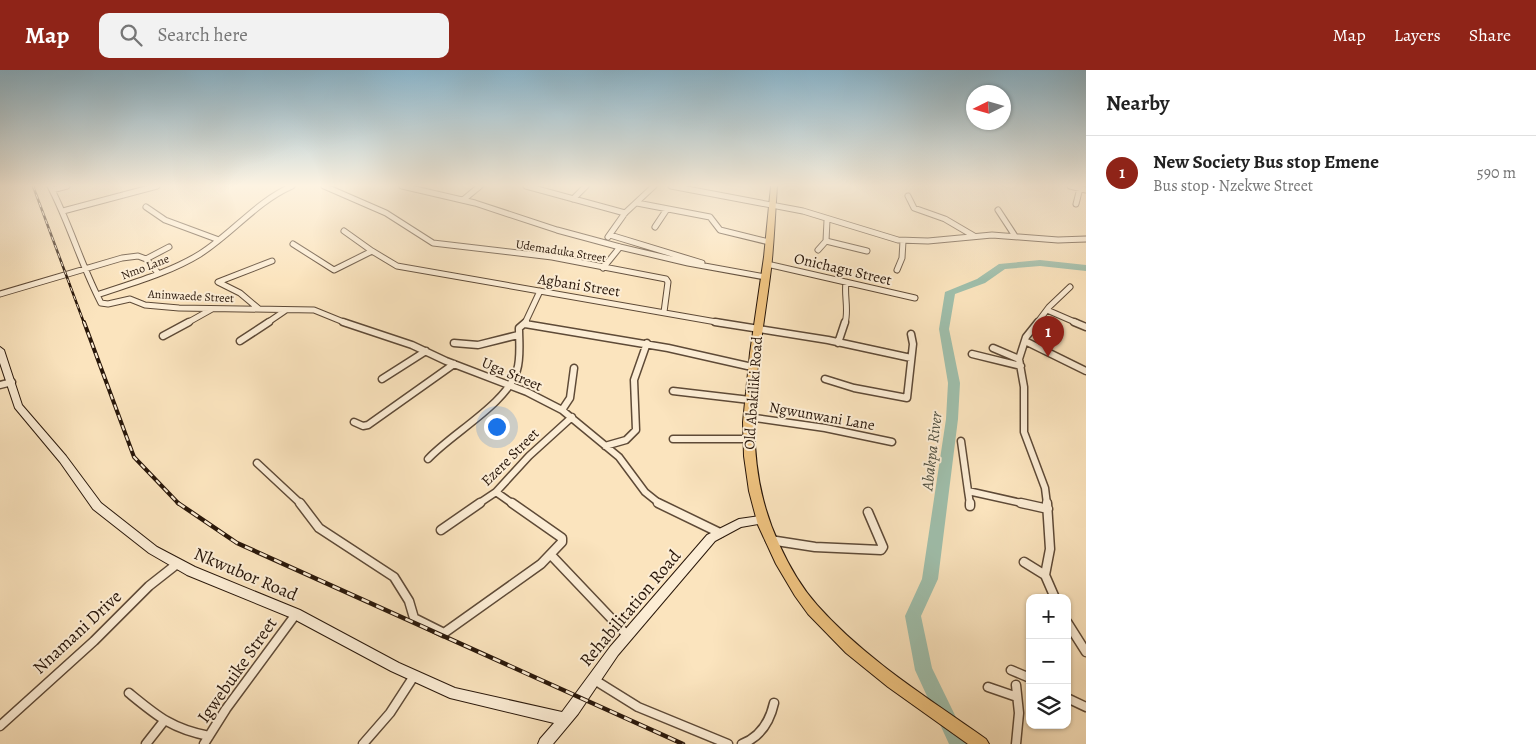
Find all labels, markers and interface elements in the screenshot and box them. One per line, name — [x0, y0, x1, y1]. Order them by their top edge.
search box — [99, 13, 449, 58]
text: Map — [25, 19, 69, 51]
icon: search — [117, 21, 145, 49]
text: Search here — [157, 22, 248, 48]
text: Map — [1333, 23, 1366, 47]
text: Layers — [1394, 23, 1441, 47]
text: Share — [1469, 23, 1511, 47]
north arrow — [966, 85, 1011, 130]
text: Nearby — [1106, 89, 1169, 117]
text: New Society Bus stop Emene — [1153, 149, 1379, 175]
text: 1 — [1119, 162, 1125, 184]
text: 590 m — [1477, 162, 1516, 184]
text: Bus stop · Nzekwe Street — [1153, 175, 1313, 197]
street label: Udemaduka Street — [515, 236, 607, 266]
street label: Onichagu Street — [792, 248, 894, 290]
street label: Nmo Lane — [119, 250, 171, 284]
street label: Agbani Street — [535, 268, 622, 301]
street label: Aninwaede Street — [147, 286, 234, 306]
pin: 1 — [1032, 316, 1064, 357]
street label: Old Abakiliki Road — [739, 335, 767, 450]
street label: Uga Street — [478, 352, 546, 396]
street label: Ngwunwani Lane — [768, 397, 877, 435]
water label: Abakpa River — [916, 410, 948, 493]
your location — [484, 414, 510, 440]
street label: Ezere Street — [477, 424, 543, 490]
street label: Nkwubor Road — [191, 541, 302, 607]
street label: Rehabilitation Road — [574, 544, 686, 671]
street label: Nnamani Drive — [27, 585, 127, 679]
map controls — [1026, 594, 1071, 729]
button: + — [1026, 594, 1071, 639]
street label: Igwebuike Street — [192, 612, 282, 728]
button: − — [1026, 639, 1071, 684]
button: layers — [1026, 684, 1071, 729]

